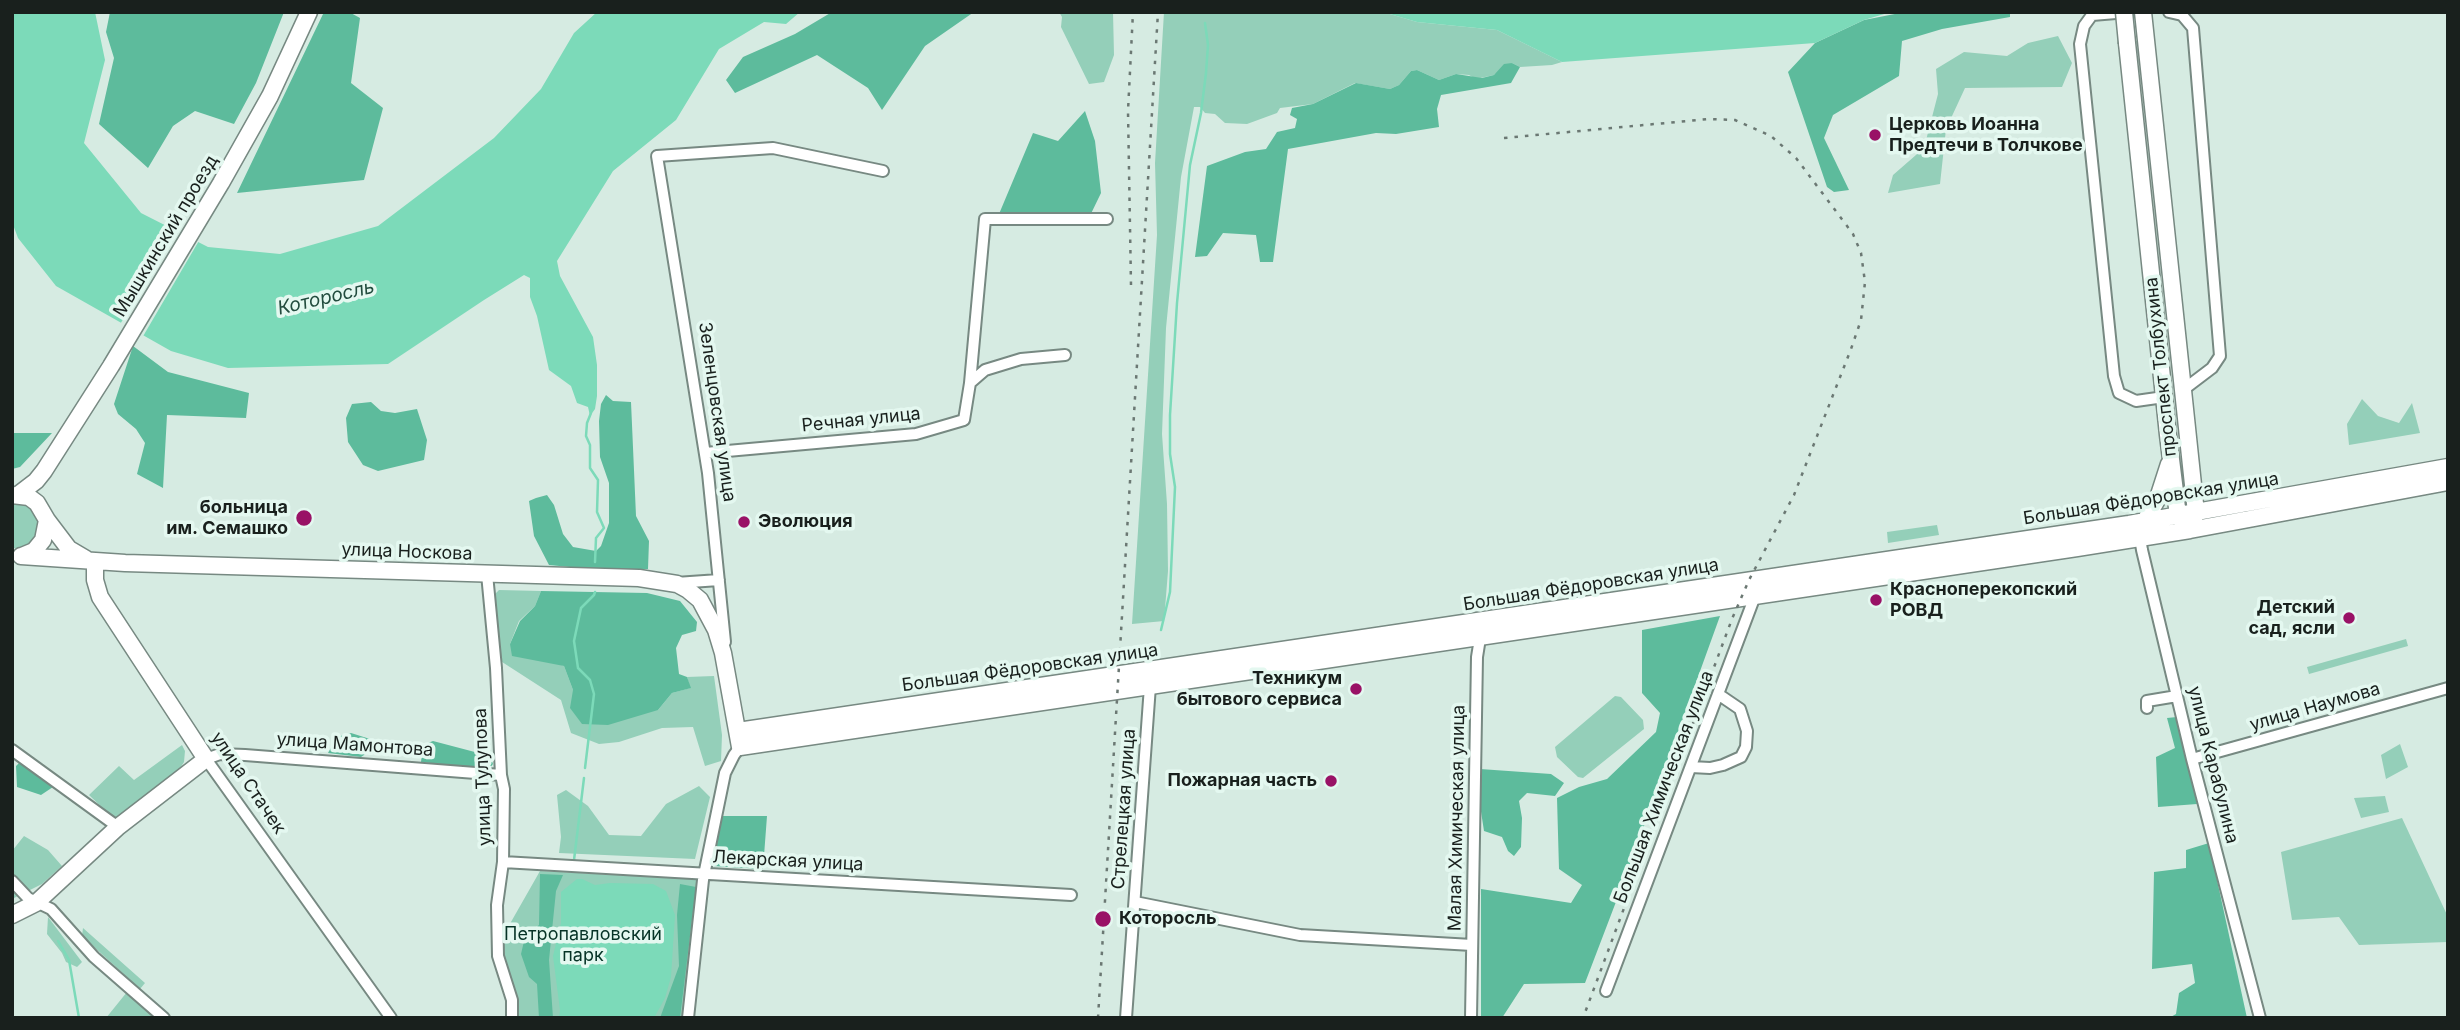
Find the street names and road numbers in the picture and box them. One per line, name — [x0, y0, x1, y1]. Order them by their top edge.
street label: Мышкинский проезд — [109, 151, 223, 321]
street label: проспект Толбухина — [2141, 276, 2181, 458]
street label: Зеленцовская улица — [694, 321, 740, 503]
street label: Речная улица — [800, 403, 922, 437]
street label: Большая Фёдоровская улица — [2022, 468, 2280, 530]
street label: улица Носкова — [341, 539, 473, 565]
street label: Большая Фёдоровская улица — [1462, 554, 1720, 616]
street label: Большая Фёдоровская улица — [900, 639, 1160, 697]
street label: Большая Химическая улица — [1610, 668, 1718, 906]
street label: улица Наумова — [2247, 678, 2383, 736]
street label: улица Карабулина — [2183, 684, 2243, 846]
street label: Малая Химическая улица — [1444, 705, 1470, 931]
street label: улица Тулупова — [470, 708, 496, 846]
street label: улица Стачек — [206, 728, 290, 838]
street label: Стрелецкая улица — [1108, 728, 1140, 890]
street label: улица Мамонтова — [276, 729, 434, 761]
street label: Лекарская улица — [712, 846, 864, 876]

